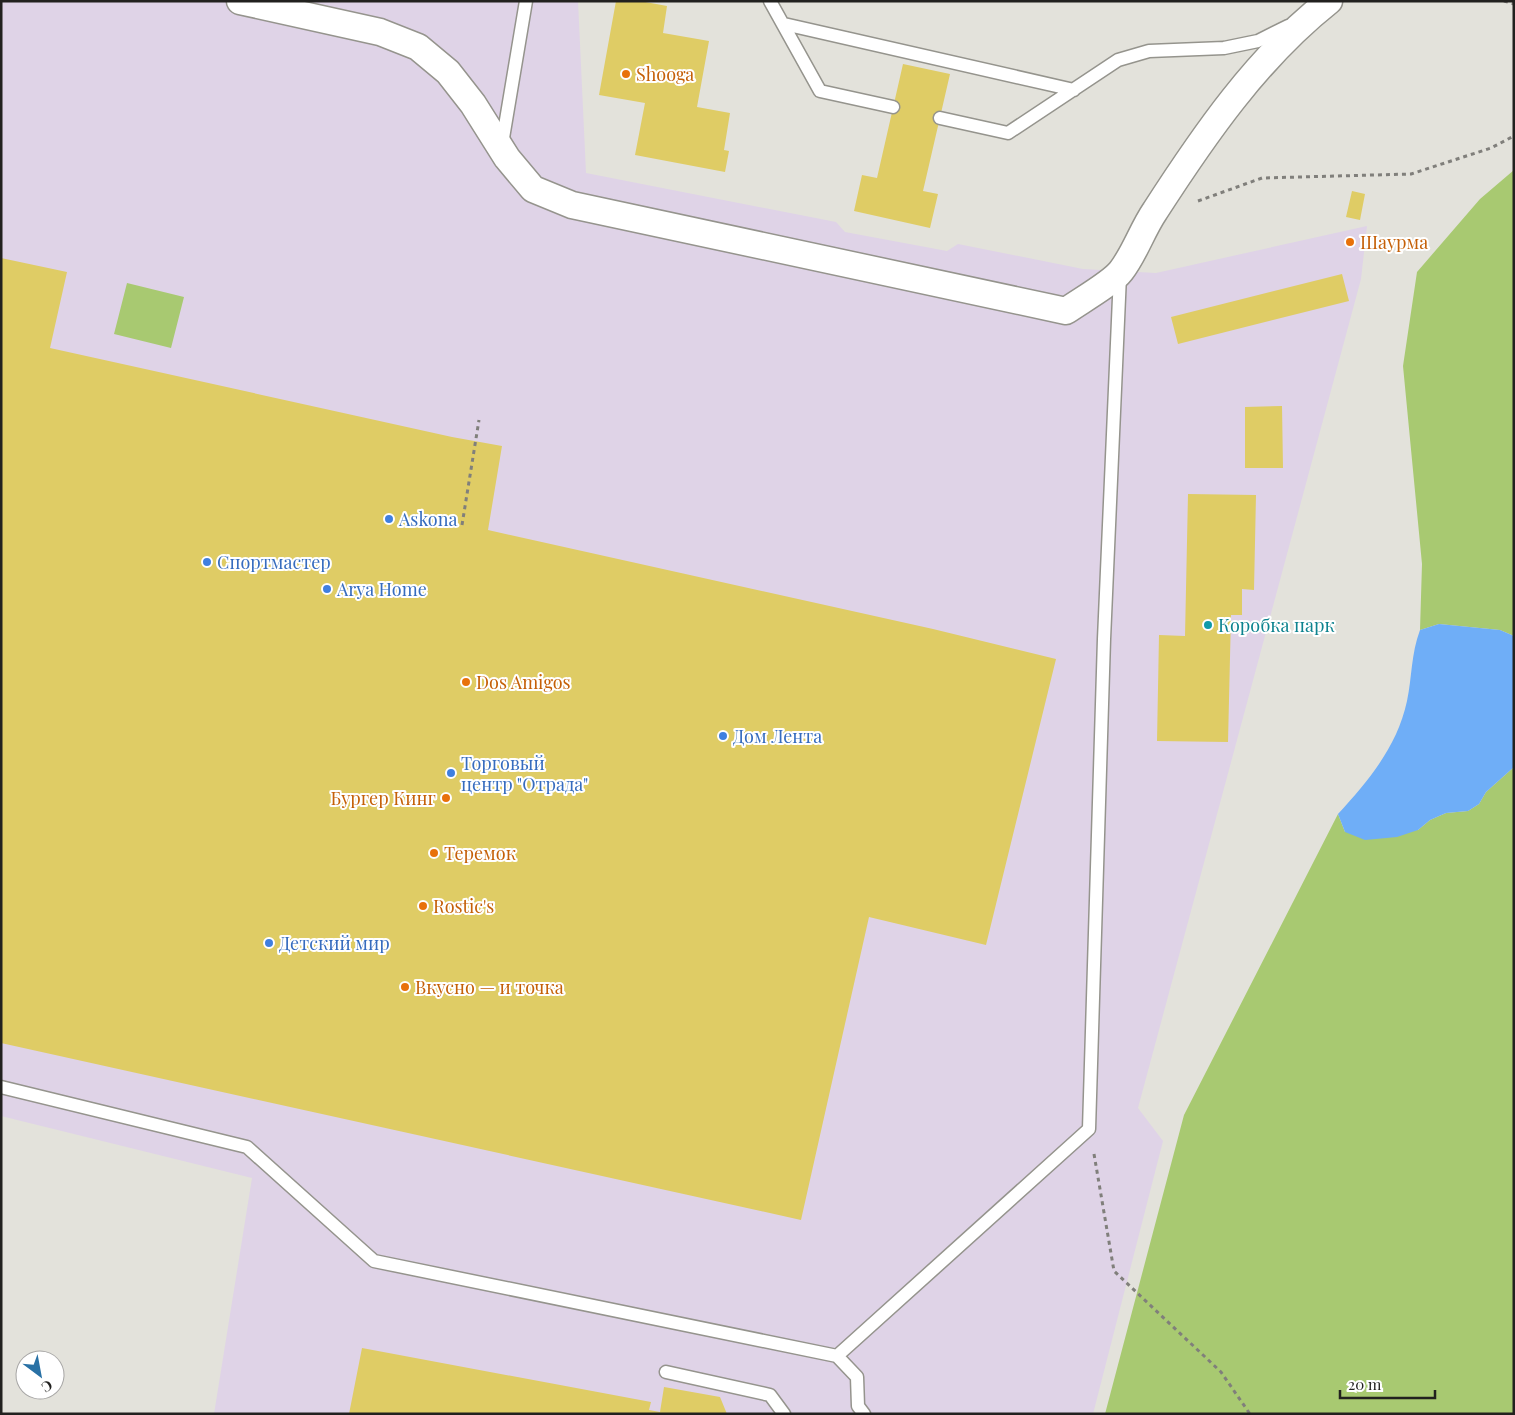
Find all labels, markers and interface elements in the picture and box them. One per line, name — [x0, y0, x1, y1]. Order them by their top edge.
place label: Shooga — [636, 62, 694, 86]
marker: Shooga — [620, 68, 632, 80]
place label: Шаурма — [1360, 230, 1428, 254]
marker: Шаурма — [1344, 236, 1356, 248]
place label: Askona — [398, 507, 457, 531]
marker: Askona — [383, 513, 395, 525]
place label: Спортмастер — [217, 550, 331, 574]
marker: Спортмастер — [201, 556, 213, 568]
place label: Arya Home — [336, 577, 427, 601]
marker: Arya Home — [321, 583, 333, 595]
place label: Коробка парк — [1218, 613, 1335, 637]
marker: Коробка парк — [1202, 619, 1214, 631]
place label: Dos Amigos — [476, 670, 571, 694]
marker: Dos Amigos — [460, 676, 472, 688]
place label: Дом Лента — [733, 724, 822, 748]
marker: Дом Лента — [717, 730, 729, 742]
place label: Торговый центр "Отрада" — [461, 751, 588, 796]
marker: Торговый центр "Отрада" — [445, 767, 457, 779]
place label: Бургер Кинг — [331, 786, 436, 810]
marker: Бургер Кинг — [440, 792, 452, 804]
place label: Теремок — [444, 841, 516, 865]
marker: Теремок — [428, 847, 440, 859]
place label: Rostic's — [433, 894, 494, 918]
marker: Rostic's — [417, 900, 429, 912]
place label: Детский мир — [279, 931, 390, 955]
marker: Детский мир — [263, 937, 275, 949]
place label: Вкусно — и точка — [415, 975, 564, 999]
marker: Вкусно — и точка — [399, 981, 411, 993]
north arrow — [15, 1350, 65, 1400]
scale bar — [1340, 1368, 1435, 1400]
text: 20 m — [1348, 1374, 1382, 1394]
text: С — [38, 1376, 56, 1397]

